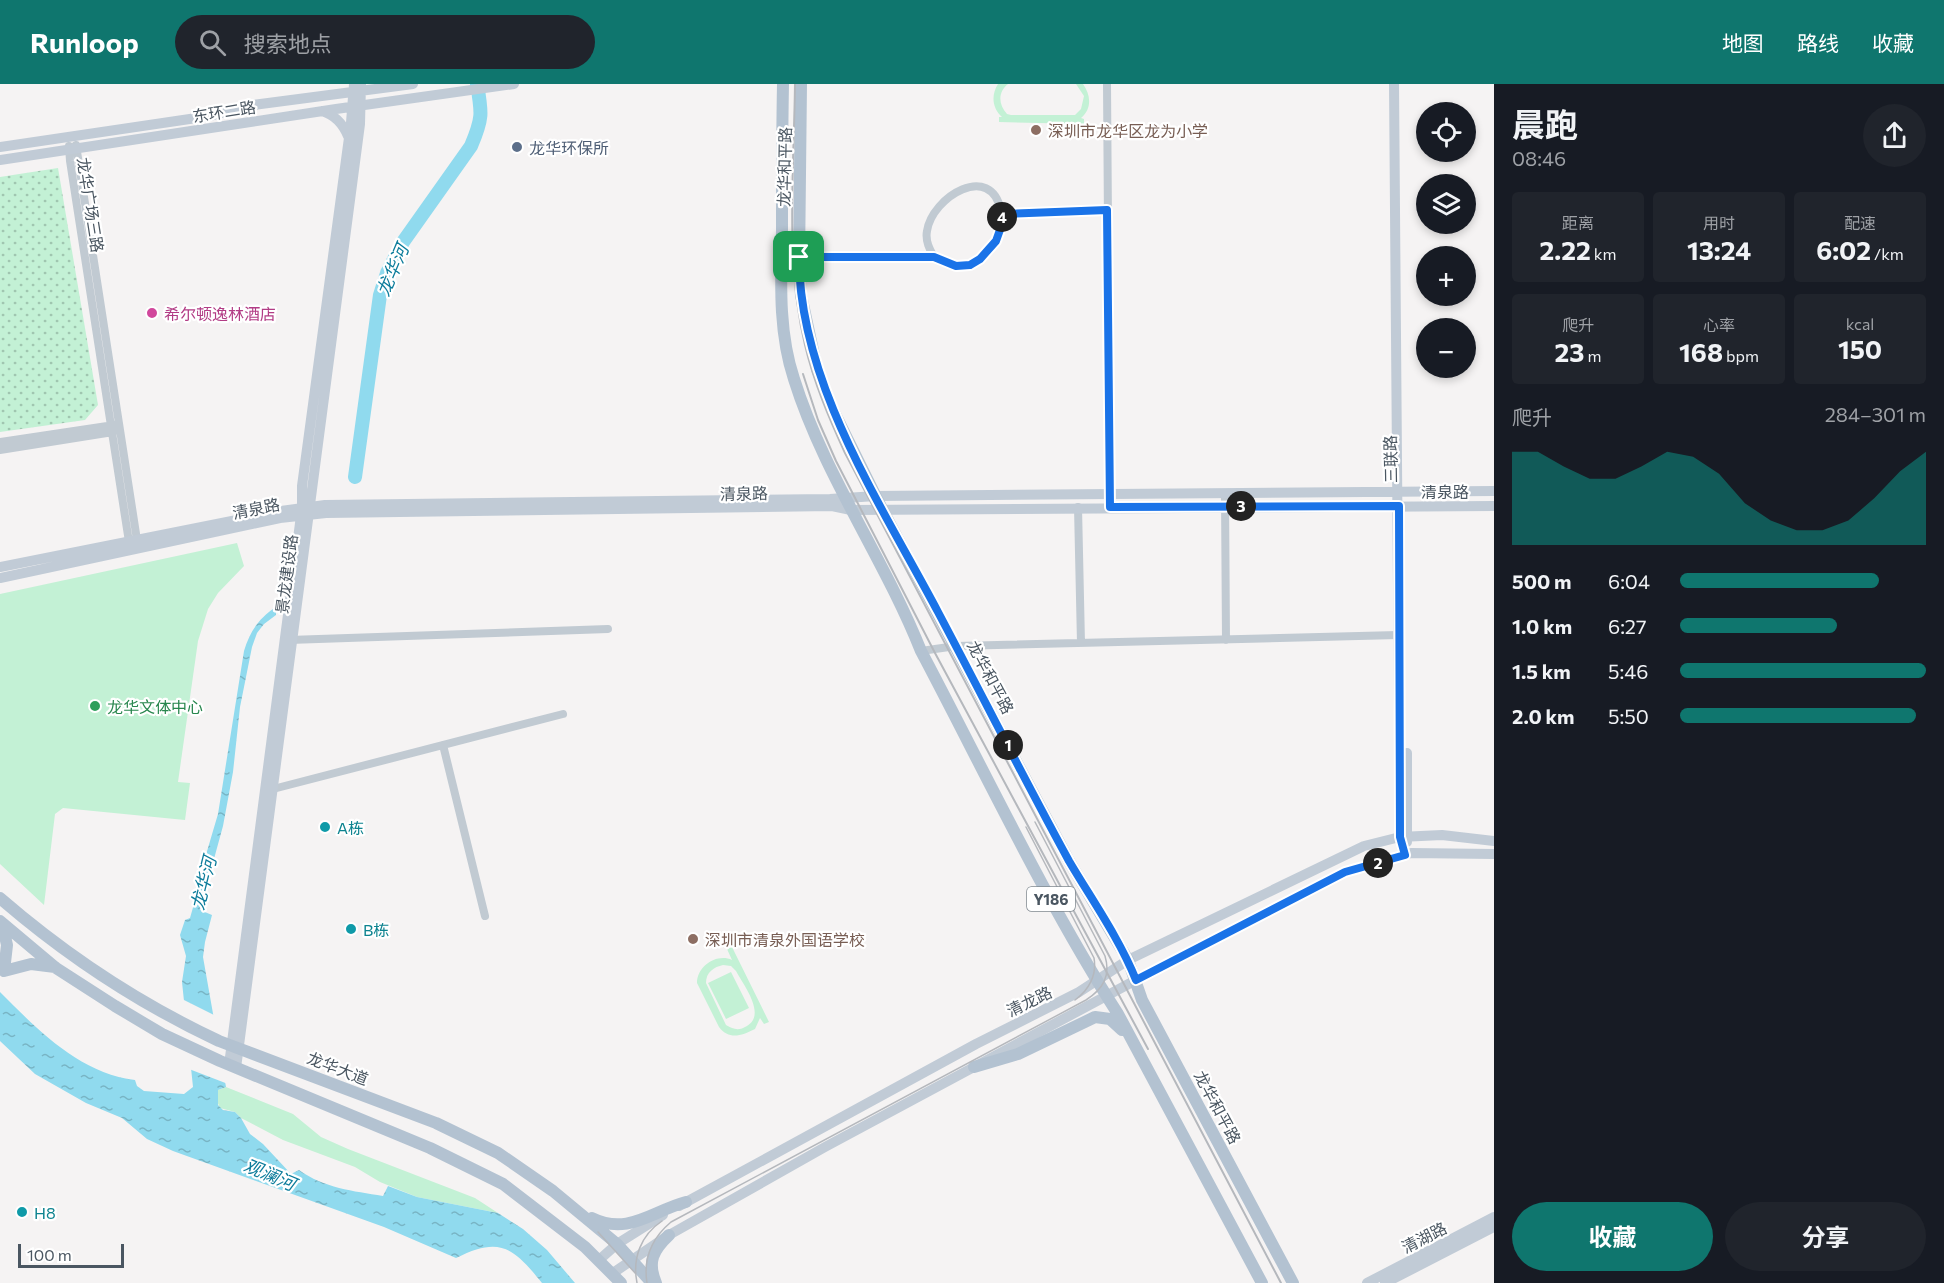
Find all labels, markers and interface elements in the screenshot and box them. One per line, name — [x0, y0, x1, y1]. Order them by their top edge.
search box — [175, 15, 595, 69]
text: Runloop — [30, 25, 139, 59]
icon: search — [196, 26, 229, 59]
text: 搜索地点 — [244, 30, 332, 57]
text: 地图 — [1722, 30, 1764, 55]
text: 路线 — [1797, 30, 1839, 55]
text: 收藏 — [1872, 30, 1914, 55]
street label: 东环二路 — [191, 97, 257, 125]
map controls — [1416, 102, 1476, 378]
button: locate — [1416, 102, 1476, 162]
text: 晨跑 — [1512, 103, 1578, 144]
button: share — [1863, 104, 1926, 167]
place label: 深圳市龙华区龙为小学 — [1048, 121, 1208, 140]
marker: 深圳市龙华区龙为小学 — [1029, 123, 1043, 137]
street label: 龙华和平路 — [774, 127, 794, 207]
place label: 龙华环保所 — [529, 138, 609, 157]
marker: 龙华环保所 — [510, 140, 524, 154]
text: 08:46 — [1512, 146, 1566, 170]
street label: 龙华广场三路 — [74, 156, 108, 254]
button: layers — [1416, 174, 1476, 234]
pin: 4 — [987, 202, 1017, 232]
text: 4 — [997, 207, 1007, 226]
text: 距离 — [1562, 213, 1594, 232]
text: 用时 — [1703, 213, 1735, 232]
text: 配速 — [1844, 213, 1876, 232]
pin — [773, 231, 824, 282]
text: 2.22 — [1540, 234, 1591, 265]
text: 13:24 — [1687, 234, 1751, 265]
text: 6:02 — [1816, 234, 1871, 265]
water label: 龙华河 — [371, 238, 414, 299]
icon: arrive — [782, 240, 815, 273]
text: km — [1591, 244, 1616, 263]
text: /km — [1871, 244, 1904, 263]
button: + — [1416, 246, 1476, 306]
place label: 希尔顿逸林酒店 — [164, 304, 276, 323]
marker: 希尔顿逸林酒店 — [145, 306, 159, 320]
text: kcal — [1846, 314, 1874, 333]
text: 爬升 — [1562, 315, 1594, 334]
text: 心率 — [1703, 315, 1735, 334]
button: − — [1416, 318, 1476, 378]
text: 150 — [1838, 333, 1882, 364]
text: 23 — [1555, 336, 1584, 367]
text: 168 — [1679, 336, 1723, 367]
text: m — [1584, 346, 1601, 365]
text: bpm — [1723, 346, 1759, 365]
text: 284–301 m — [1825, 402, 1926, 426]
text: 爬升 — [1512, 405, 1552, 429]
street label: 三联路 — [1380, 435, 1400, 483]
street label: 清泉路 — [1421, 482, 1469, 501]
street label: 清泉路 — [720, 483, 768, 503]
pin: 3 — [1226, 491, 1256, 521]
street label: 清泉路 — [231, 494, 281, 522]
text: 3 — [1236, 496, 1246, 515]
street label: 景龙建设路 — [272, 533, 300, 615]
text: 500 m — [1512, 569, 1572, 593]
text: 6:04 — [1608, 569, 1650, 593]
text: 1.0 km — [1512, 614, 1572, 638]
text: 6:27 — [1608, 614, 1646, 638]
street label: 龙华和平路 — [964, 637, 1018, 717]
text: 1.5 km — [1512, 659, 1571, 683]
text: 5:46 — [1608, 659, 1648, 683]
place label: 龙华文体中心 — [107, 697, 203, 716]
marker: 龙华文体中心 — [88, 699, 102, 713]
text: 2.0 km — [1512, 704, 1574, 728]
text: 5:50 — [1608, 704, 1649, 728]
pin: 1 — [993, 730, 1023, 760]
text: 1 — [1004, 735, 1012, 754]
place label: A栋 — [337, 818, 364, 837]
marker: A栋 — [318, 820, 332, 834]
pin: 2 — [1363, 848, 1393, 878]
water label: 龙华河 — [186, 851, 221, 912]
text: 2 — [1373, 853, 1383, 872]
road number: Y186 — [1027, 887, 1075, 911]
place label: B栋 — [363, 920, 389, 939]
marker: B栋 — [344, 922, 358, 936]
place label: 深圳市清泉外国语学校 — [705, 930, 865, 949]
marker: 深圳市清泉外国语学校 — [686, 932, 700, 946]
street label: 清龙路 — [1003, 982, 1055, 1020]
street label: 龙华大道 — [305, 1048, 371, 1088]
street label: 龙华和平路 — [1191, 1067, 1245, 1147]
water label: 观澜河 — [241, 1153, 302, 1196]
button: 收藏 — [1512, 1202, 1713, 1271]
button: 分享 — [1725, 1202, 1926, 1271]
place label: H8 — [34, 1203, 56, 1222]
marker: H8 — [15, 1205, 29, 1219]
street label: 清湖路 — [1398, 1218, 1450, 1256]
scale bar — [18, 1241, 124, 1268]
text: 100 m — [27, 1245, 72, 1264]

